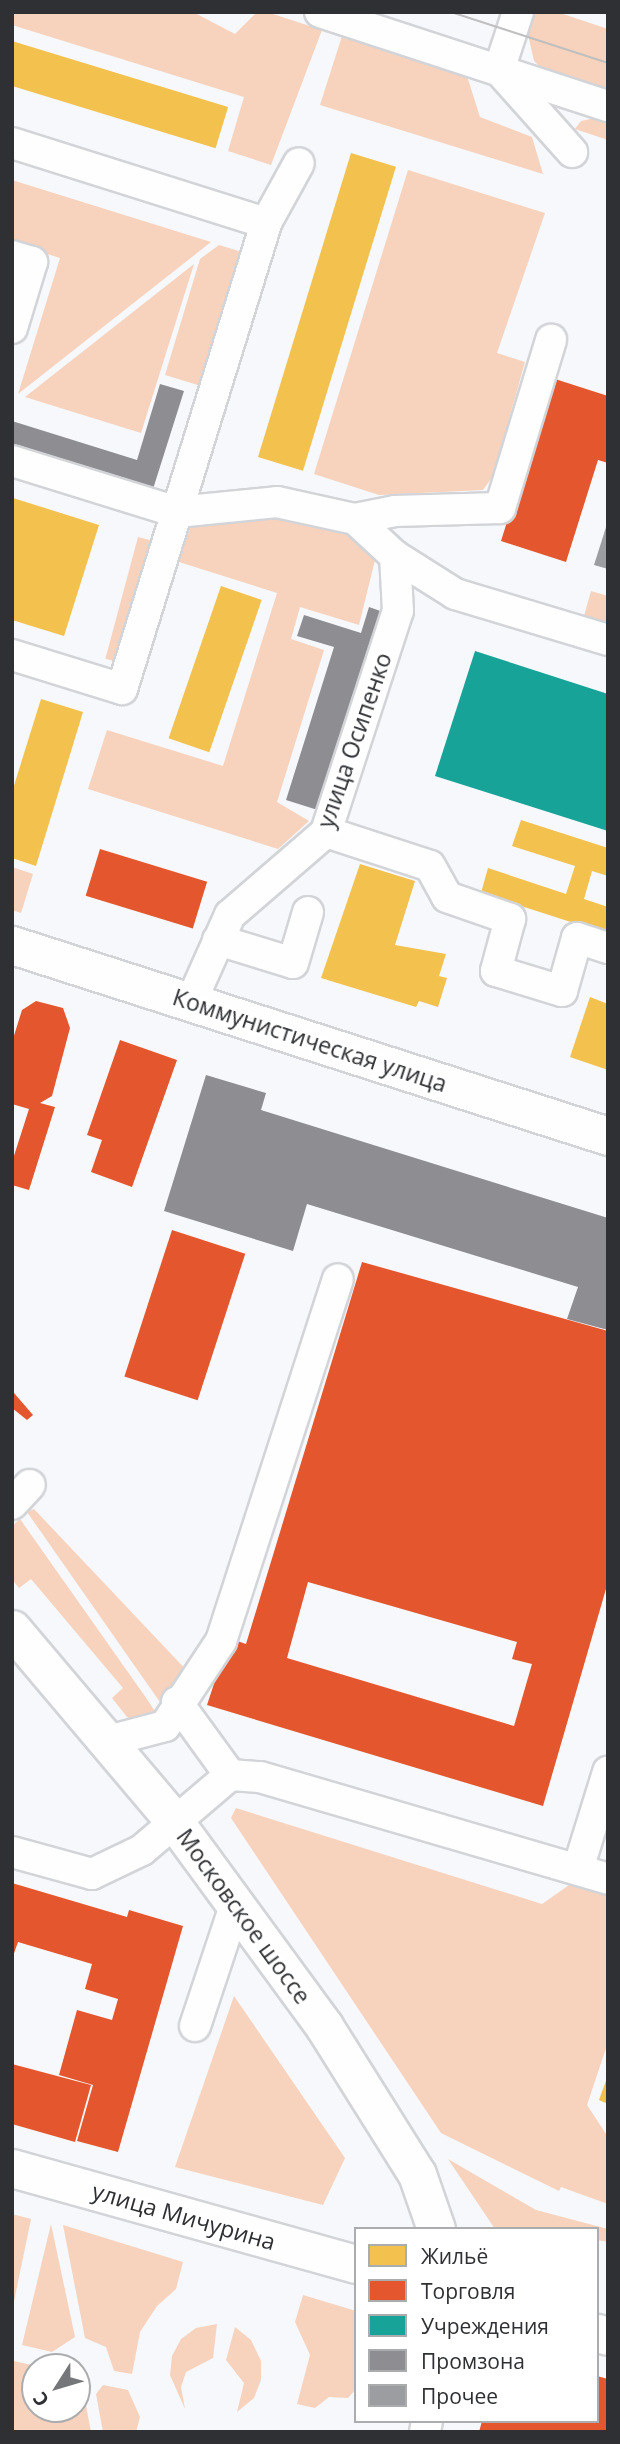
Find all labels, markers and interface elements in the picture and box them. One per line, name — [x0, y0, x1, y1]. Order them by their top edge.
street label: улица Осипенко — [311, 649, 397, 831]
street label: Коммунистическая улица — [169, 983, 451, 1097]
street label: Московское шоссе — [171, 1823, 317, 2009]
street label: улица Мичурина — [89, 2177, 279, 2255]
legend — [354, 2227, 599, 2423]
text: Жильё — [421, 2242, 488, 2270]
text: Торговля — [421, 2277, 515, 2305]
text: Учреждения — [421, 2312, 549, 2340]
text: Промзона — [421, 2347, 525, 2375]
north arrow — [21, 2353, 91, 2423]
text: Прочее — [421, 2382, 498, 2410]
text: С — [27, 2387, 55, 2412]

